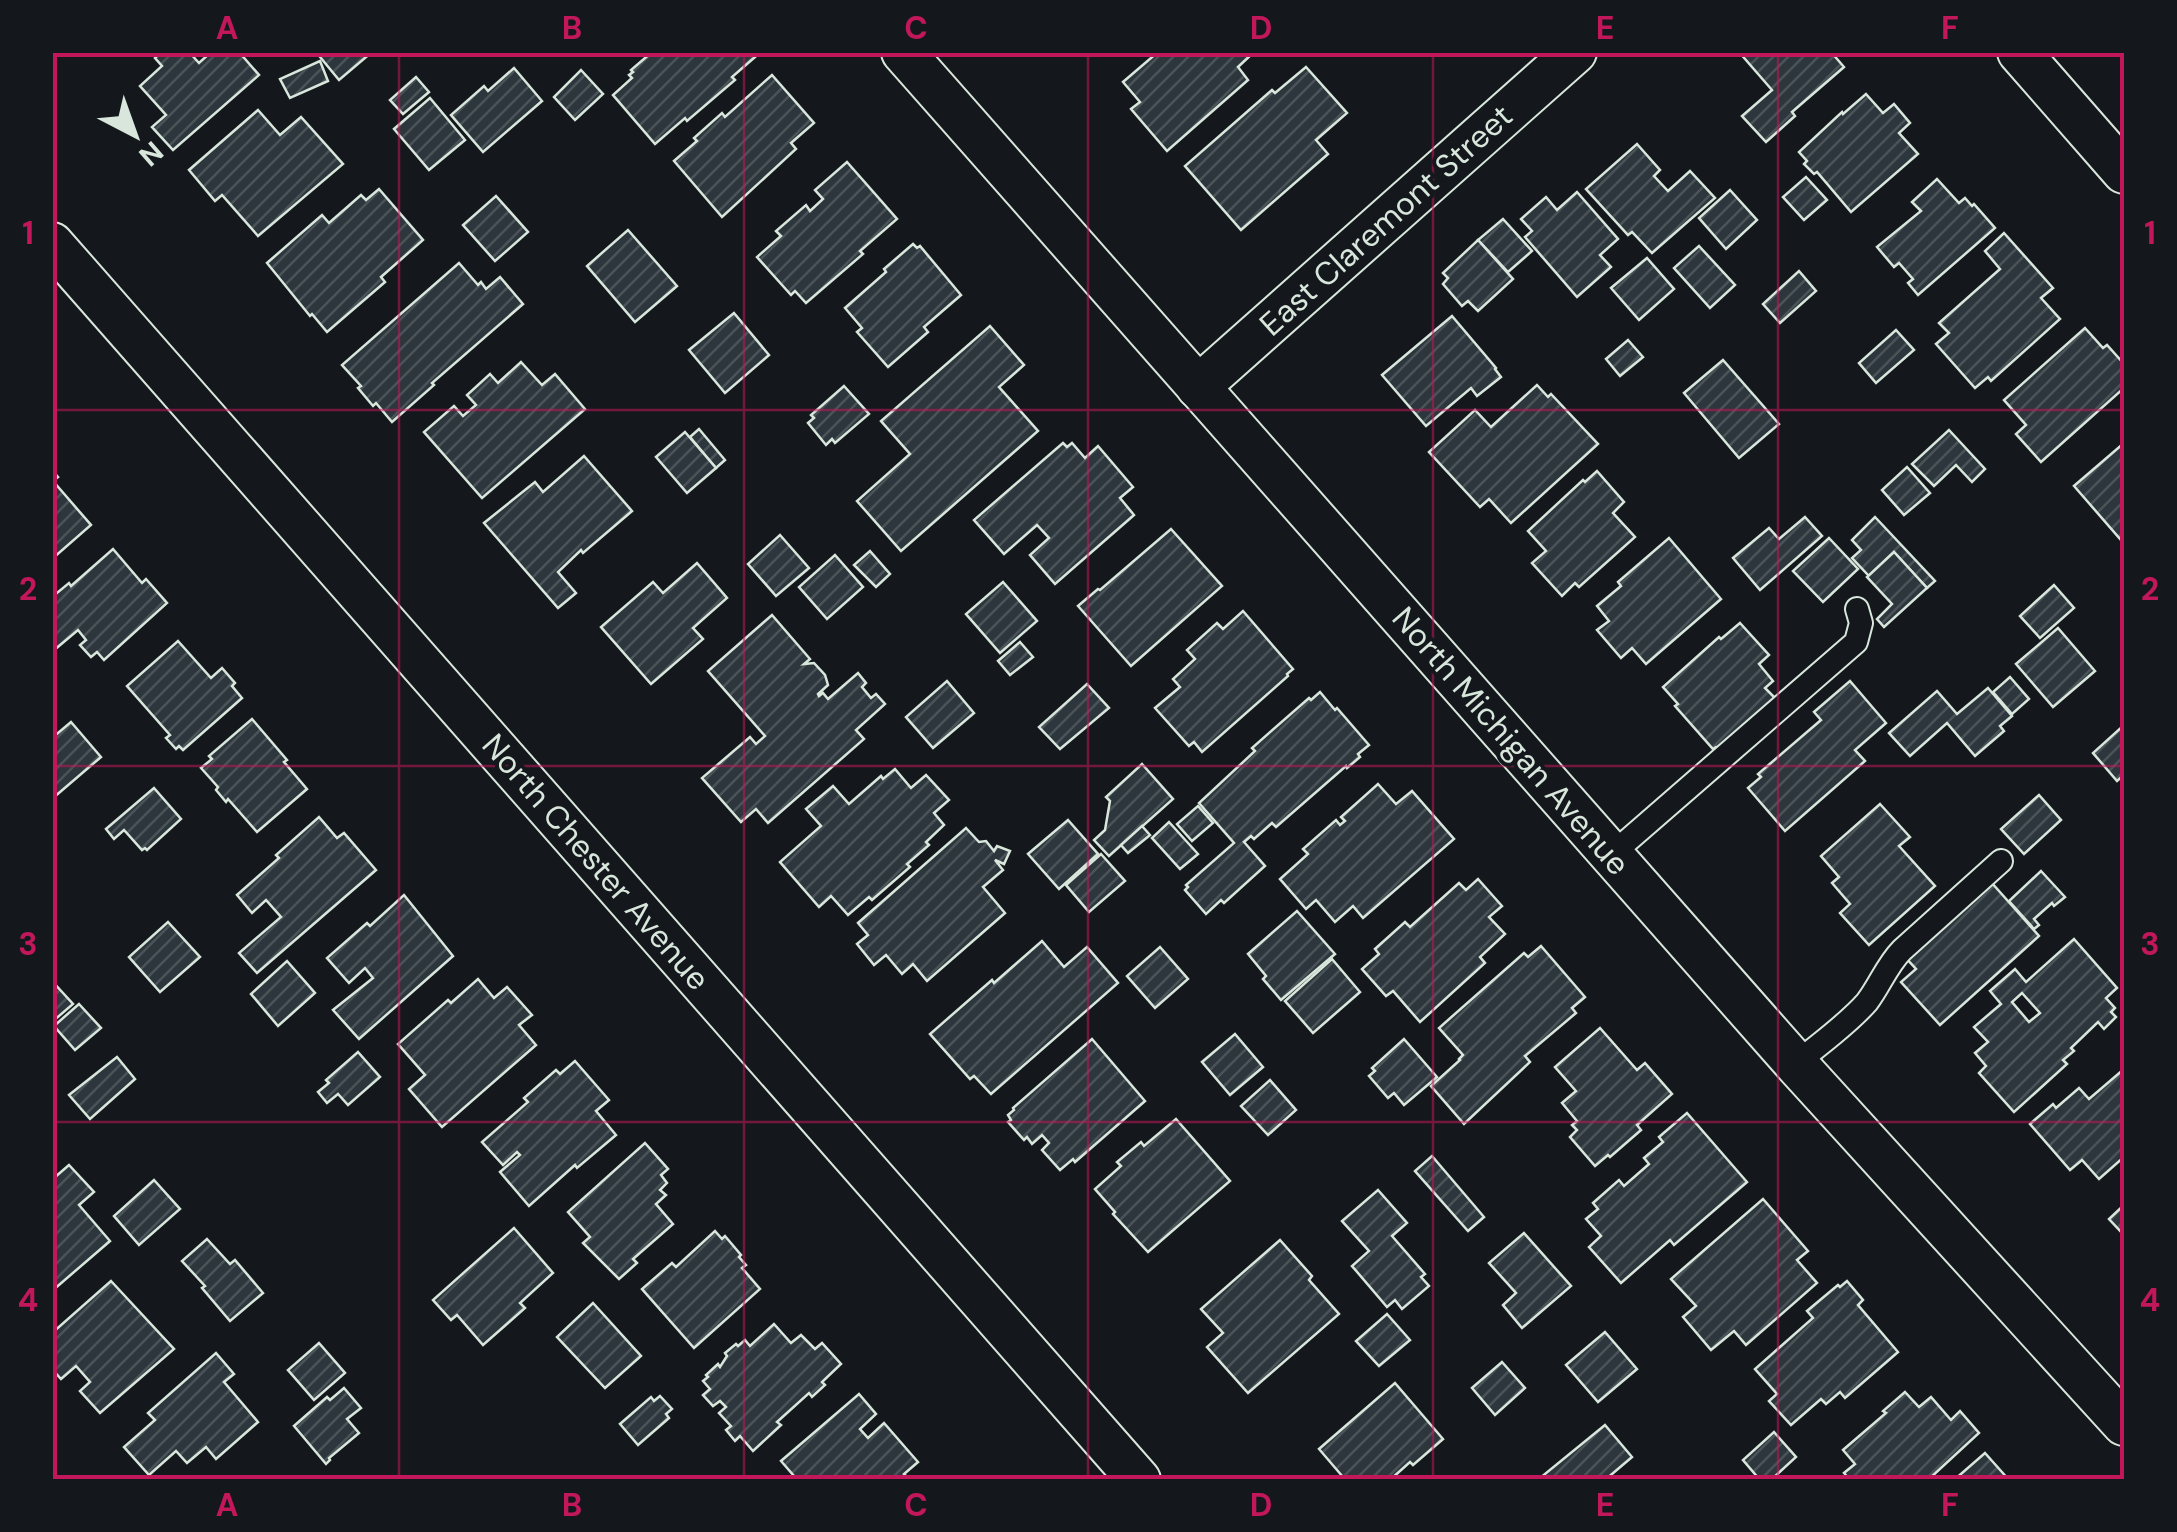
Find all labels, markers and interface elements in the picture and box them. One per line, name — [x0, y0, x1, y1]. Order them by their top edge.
text: A — [216, 7, 238, 49]
text: B — [562, 7, 582, 49]
text: C — [904, 7, 928, 49]
text: D — [1250, 7, 1272, 49]
text: E — [1596, 7, 1614, 49]
text: F — [1941, 7, 1959, 49]
north arrow — [85, 85, 185, 185]
street label: East Claremont Street — [1251, 95, 1521, 345]
text: N — [131, 133, 171, 174]
text: 1 — [22, 212, 34, 254]
text: 1 — [2144, 212, 2156, 254]
text: 2 — [19, 568, 37, 610]
text: 2 — [2141, 568, 2159, 610]
street label: North Michigan Avenue — [1383, 598, 1639, 884]
street label: North Chester Avenue — [473, 725, 719, 999]
text: 3 — [18, 923, 38, 965]
text: 3 — [2140, 923, 2160, 965]
text: 4 — [18, 1279, 38, 1321]
text: 4 — [2140, 1279, 2160, 1321]
text: A — [216, 1484, 238, 1526]
text: B — [562, 1484, 582, 1526]
text: C — [904, 1484, 928, 1526]
text: D — [1250, 1484, 1272, 1526]
text: E — [1596, 1484, 1614, 1526]
text: F — [1941, 1484, 1959, 1526]

